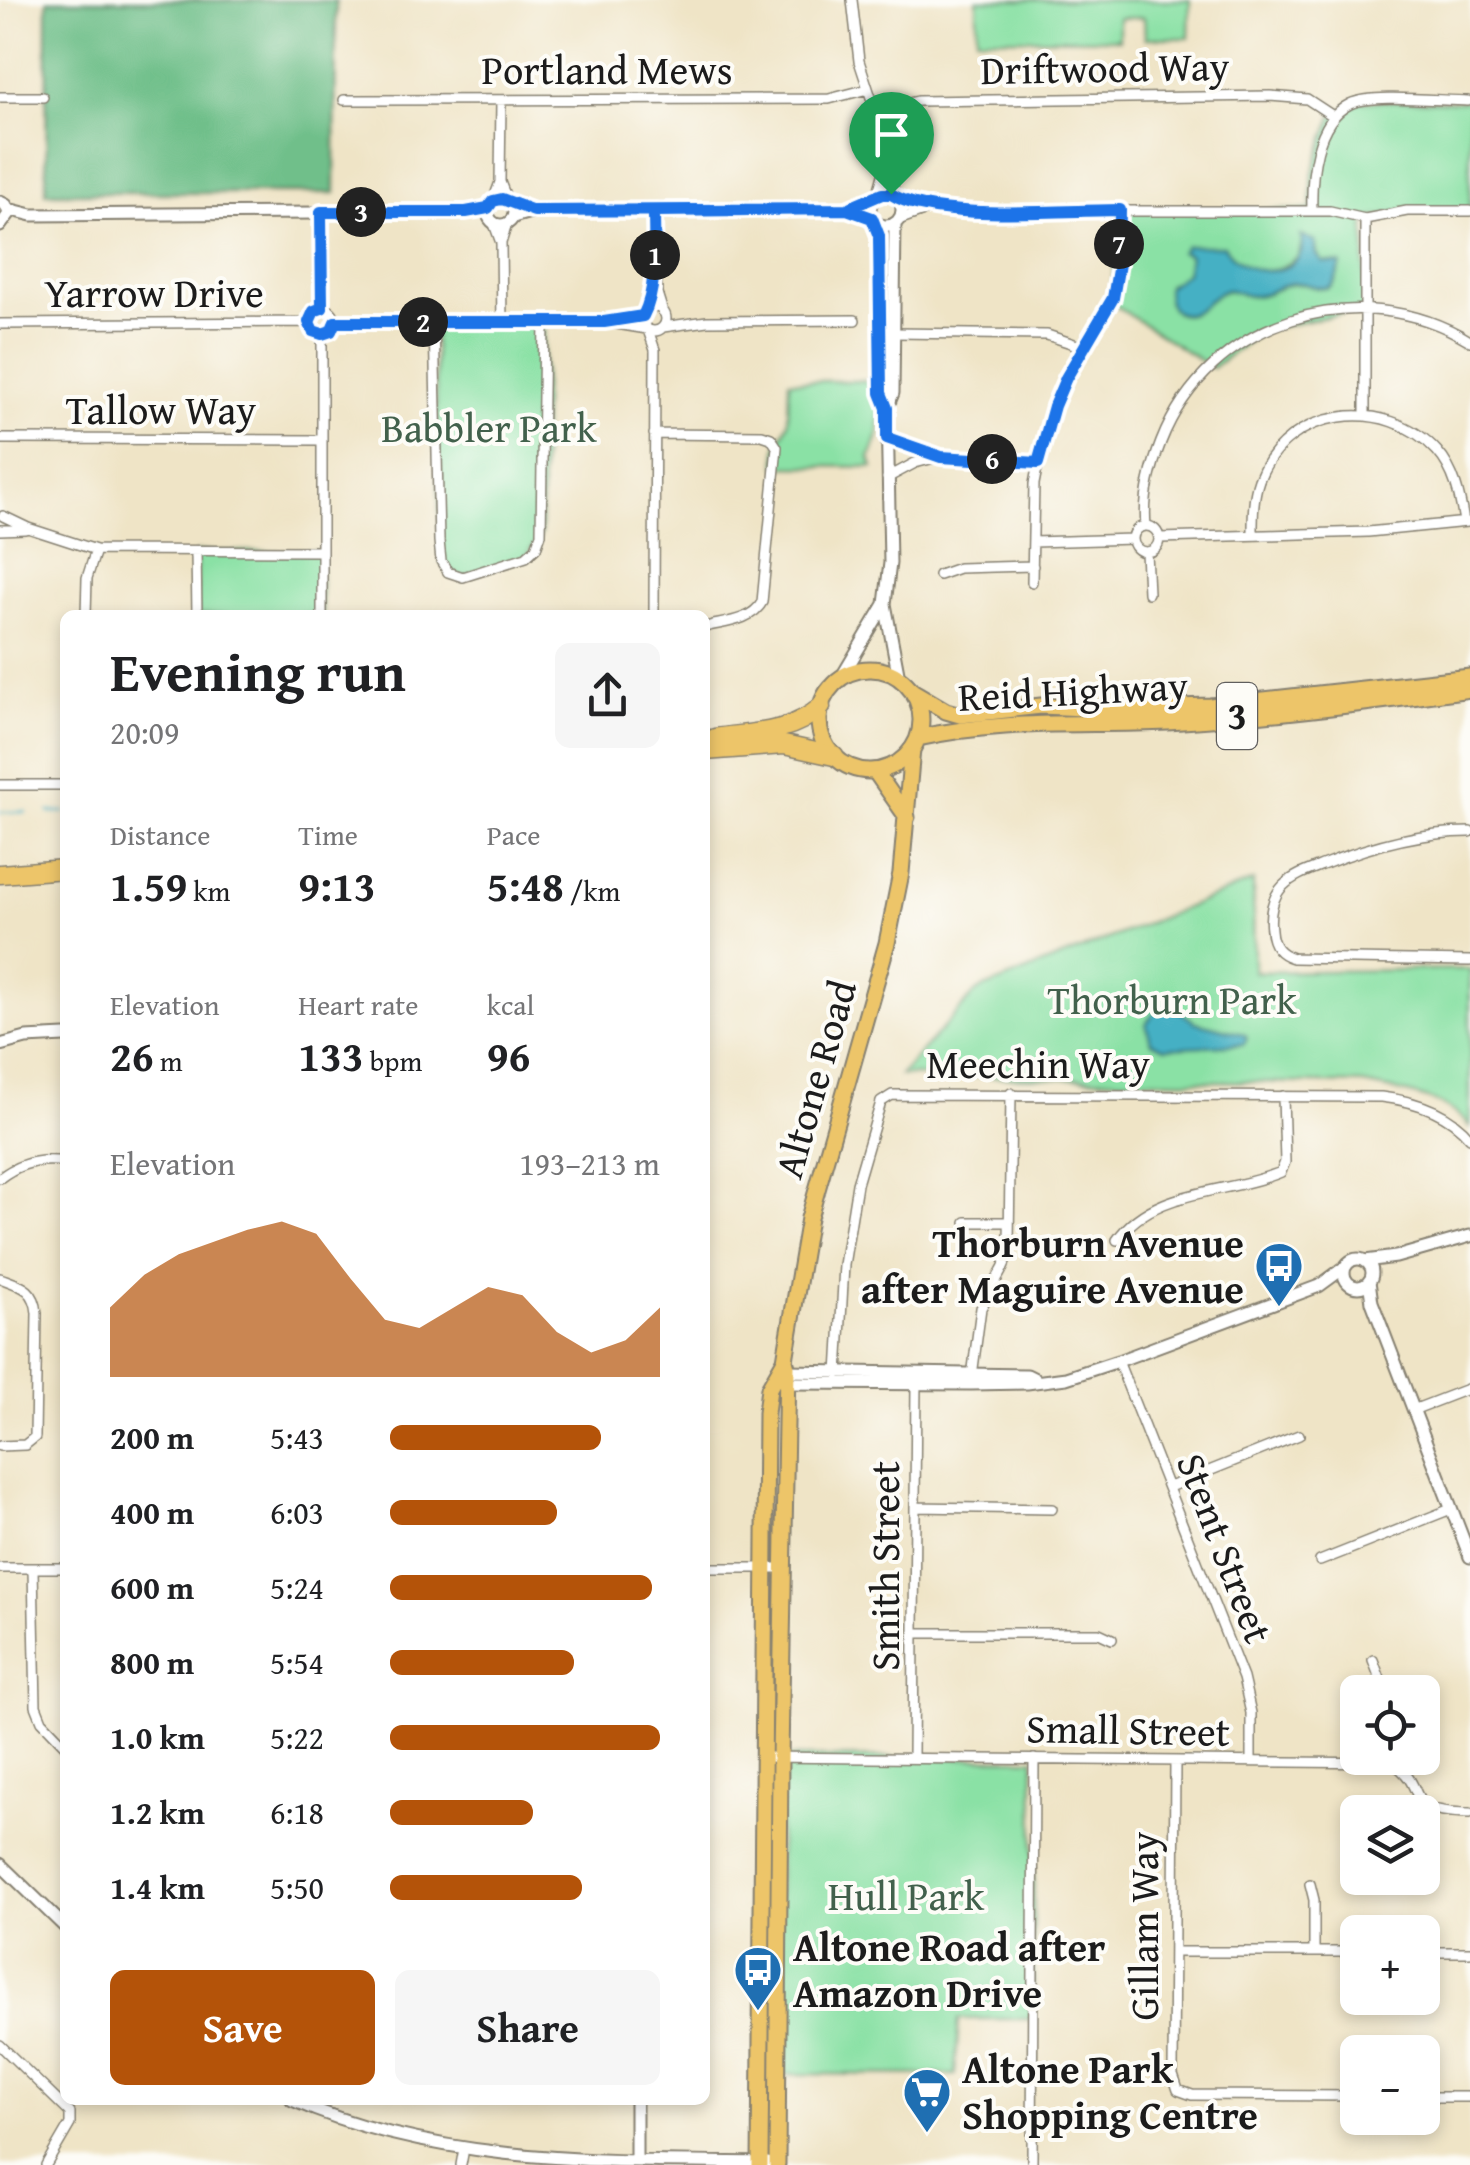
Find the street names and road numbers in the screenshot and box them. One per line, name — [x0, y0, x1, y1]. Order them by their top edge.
street label: Driftwood Way — [980, 36, 1230, 99]
street label: Portland Mews — [481, 40, 733, 99]
street label: Yarrow Drive — [44, 263, 264, 322]
street label: Tallow Way — [66, 380, 256, 439]
street label: Reid Highway — [957, 655, 1189, 726]
road number: 3 — [1217, 683, 1257, 749]
street label: Altone Road — [758, 972, 871, 1185]
street label: Meechin Way — [926, 1034, 1150, 1093]
street label: Stent Street — [1162, 1444, 1289, 1651]
street label: Smith Street — [855, 1461, 914, 1671]
street label: Small Street — [1026, 1698, 1230, 1761]
street label: Gillam Way — [1114, 1831, 1173, 2020]

